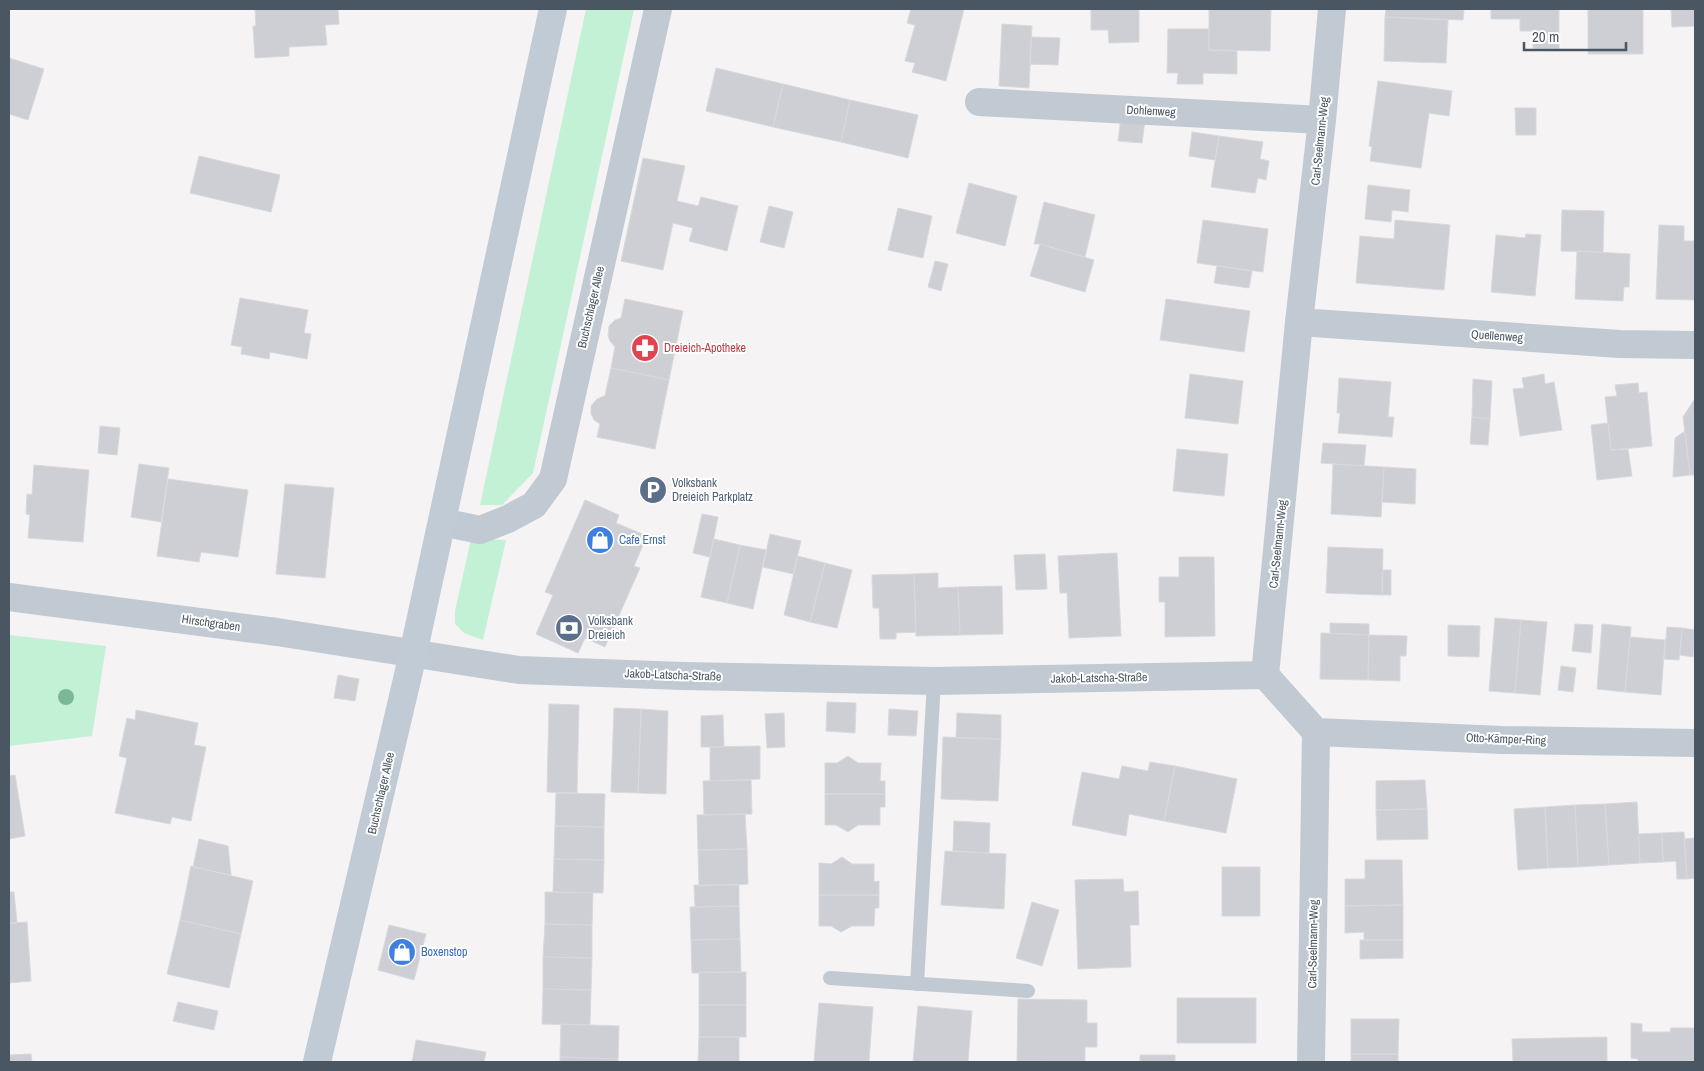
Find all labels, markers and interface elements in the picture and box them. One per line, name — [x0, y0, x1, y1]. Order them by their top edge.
scale bar — [1524, 20, 1626, 52]
text: 20 m — [1532, 26, 1559, 47]
street label: Carl-Seelmann-Weg — [1307, 95, 1333, 186]
street label: Dohlenweg — [1126, 102, 1177, 120]
street label: Buchschlager Allee — [574, 264, 608, 350]
street label: Quellenweg — [1471, 326, 1524, 346]
pharmacy icon: Dreieich-Apotheke — [630, 333, 660, 363]
place label: Dreieich-Apotheke — [664, 340, 746, 356]
parking icon: Volksbank Dreieich Parkplatz — [638, 475, 668, 505]
place label: Volksbank Dreieich Parkplatz — [672, 475, 753, 505]
street label: Carl-Seelmann-Weg — [1265, 498, 1291, 589]
shop icon: Cafe Ernst — [585, 525, 615, 555]
place label: Cafe Ernst — [619, 532, 666, 548]
street label: Hirschgraben — [181, 611, 241, 635]
bank icon: Volksbank Dreieich — [554, 613, 584, 643]
place label: Volksbank Dreieich — [588, 613, 633, 643]
street label: Jakob-Latscha-Straße — [624, 665, 722, 685]
street label: Jakob-Latscha-Straße — [1050, 669, 1148, 687]
street label: Otto-Kämper-Ring — [1466, 730, 1547, 748]
street label: Buchschlager Allee — [364, 750, 398, 836]
street label: Carl-Seelmann-Weg — [1304, 899, 1322, 989]
shop icon: Boxenstop — [387, 937, 417, 967]
place label: Boxenstop — [421, 944, 468, 960]

